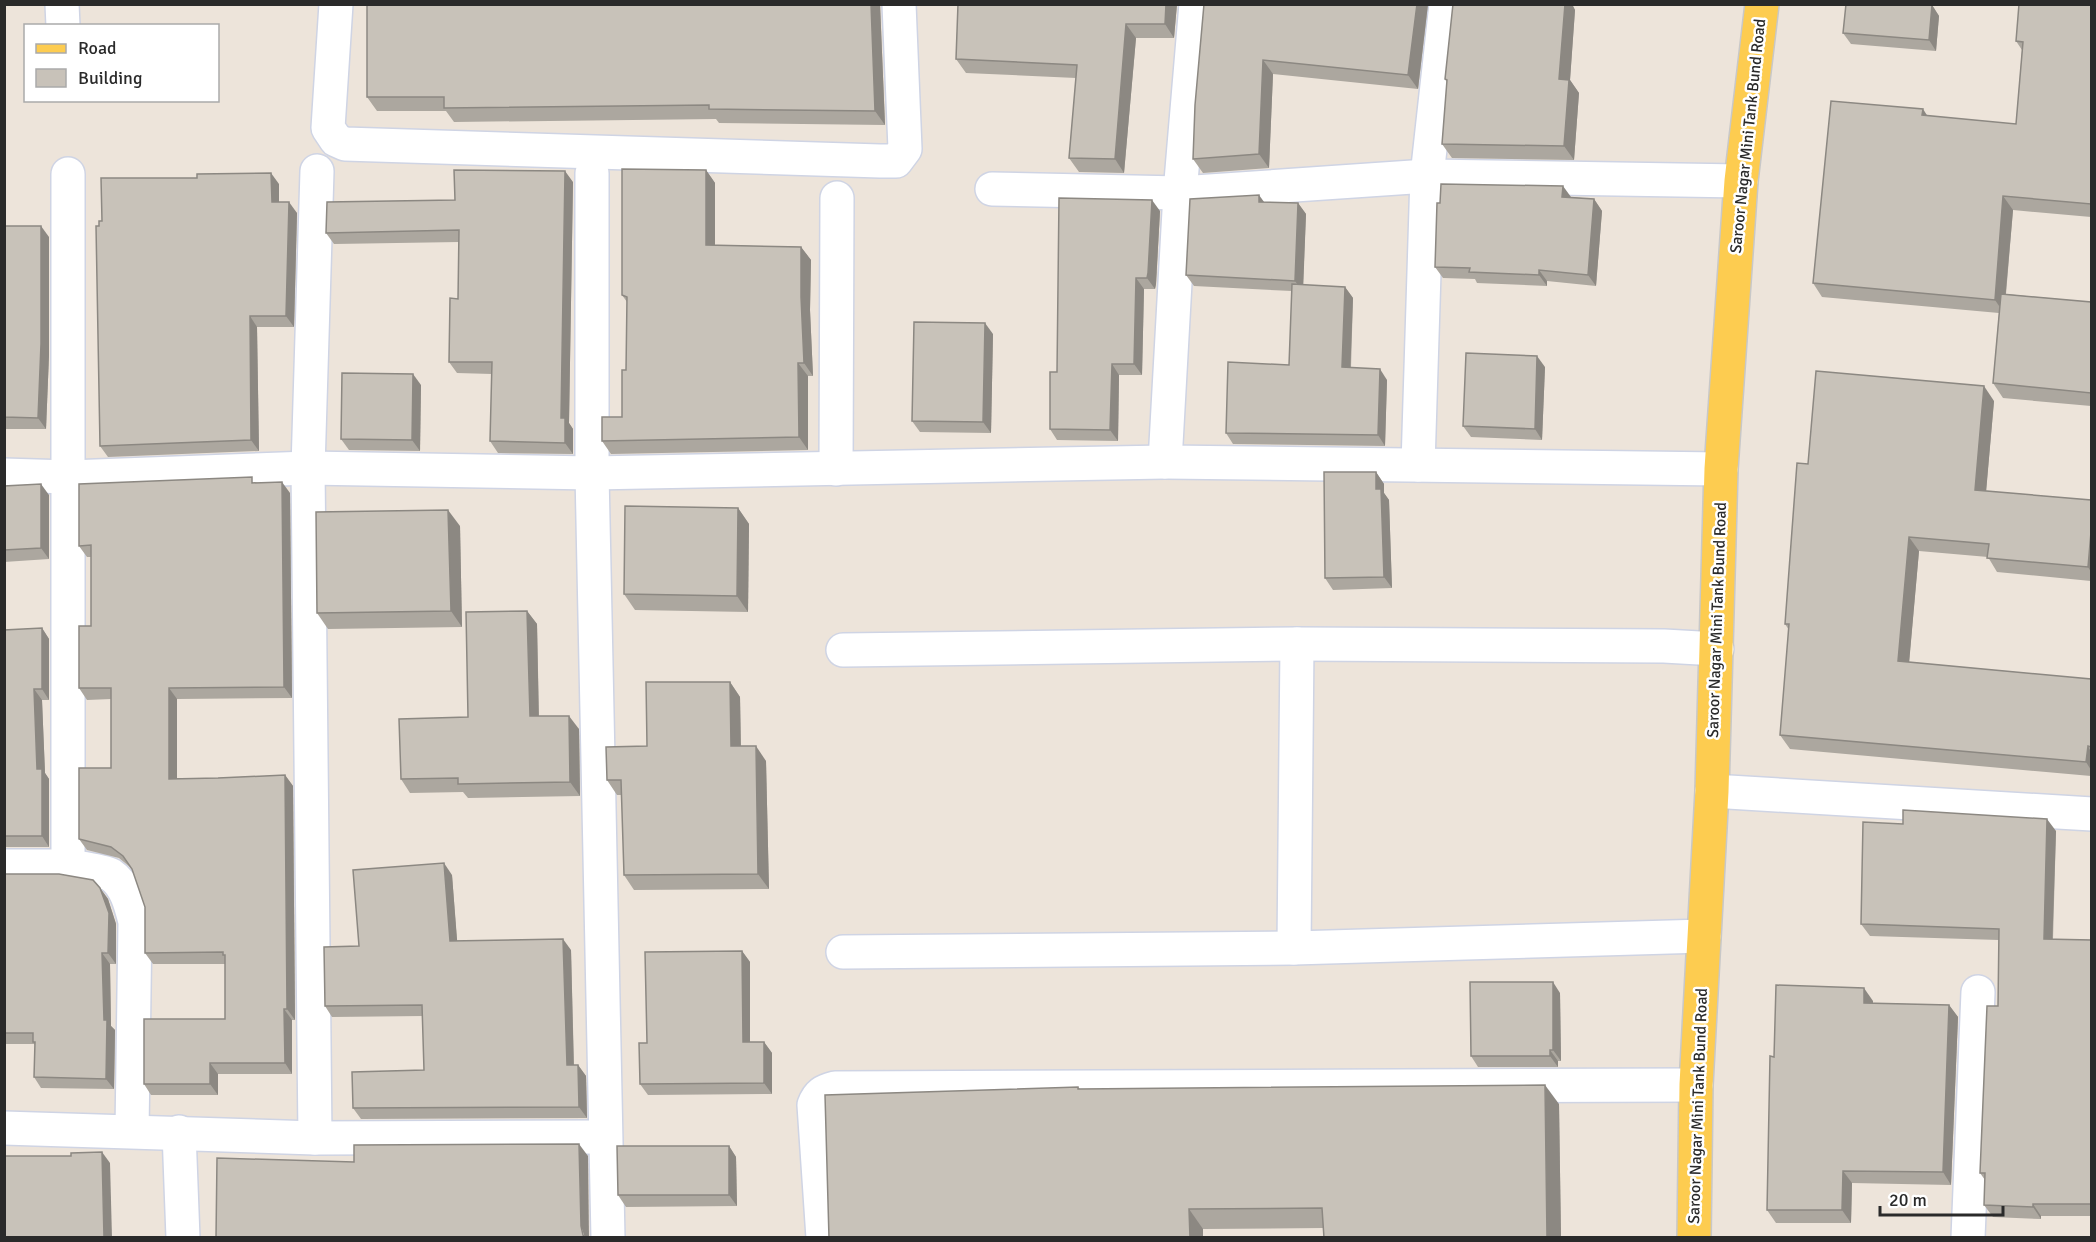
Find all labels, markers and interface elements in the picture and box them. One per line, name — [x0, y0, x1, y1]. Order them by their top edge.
street label: Saroor Nagar Mini Tank Bund Road — [1726, 18, 1770, 254]
legend — [24, 24, 219, 102]
text: Road — [78, 37, 117, 59]
text: Building — [78, 67, 142, 89]
street label: Saroor Nagar Mini Tank Bund Road — [1703, 502, 1731, 738]
street label: Saroor Nagar Mini Tank Bund Road — [1684, 988, 1712, 1224]
scale bar — [1880, 1179, 2003, 1217]
text: 20 m — [1889, 1189, 1927, 1211]

